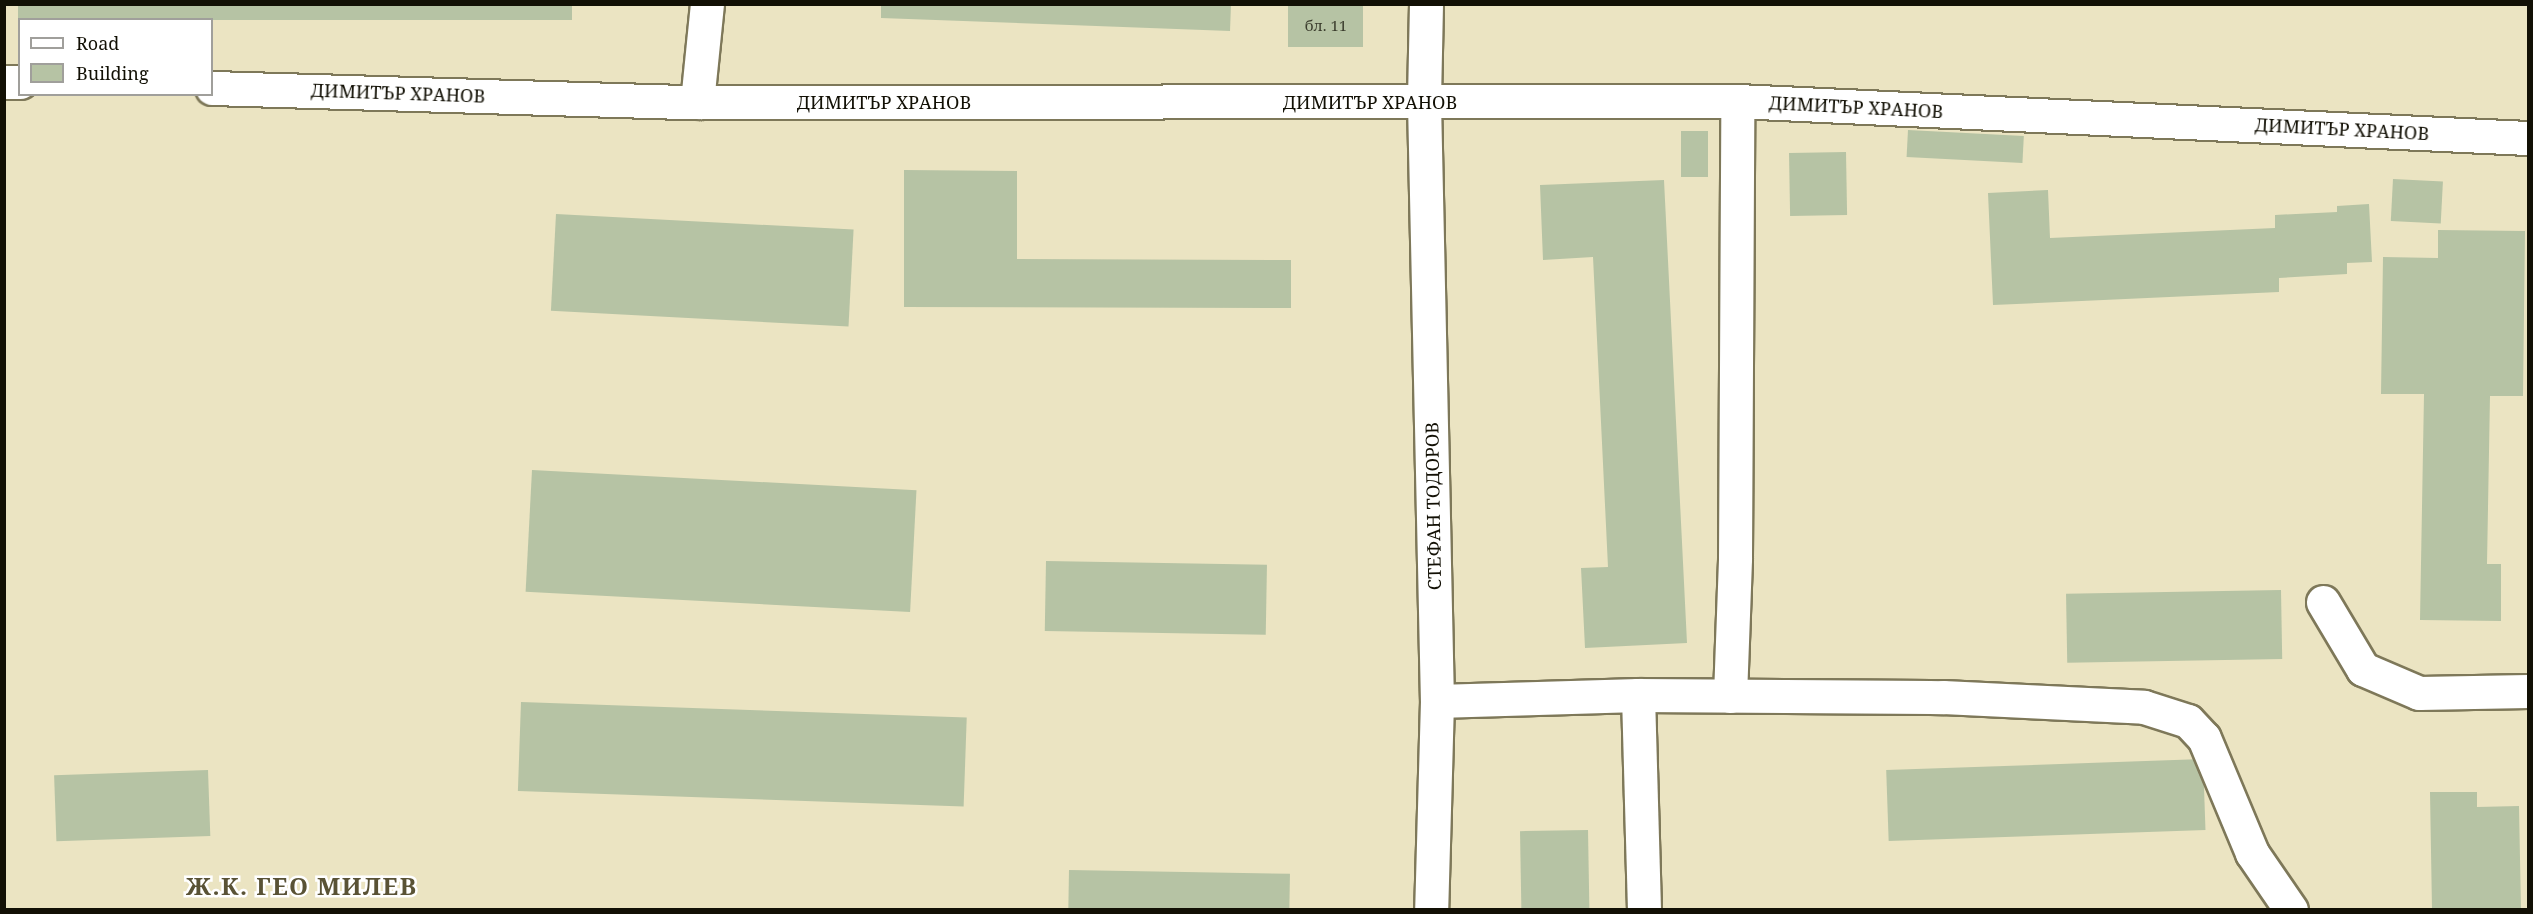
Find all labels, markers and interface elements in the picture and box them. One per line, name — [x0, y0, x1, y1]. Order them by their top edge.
house number: бл. 11 — [1305, 17, 1347, 35]
legend — [18, 18, 213, 96]
text: Road — [76, 31, 119, 55]
text: Building — [76, 61, 149, 85]
street label: ДИМИТЪР ХРАНОВ — [310, 79, 486, 107]
street label: ДИМИТЪР ХРАНОВ — [797, 91, 971, 113]
street label: ДИМИТЪР ХРАНОВ — [1283, 91, 1457, 113]
street label: ДИМИТЪР ХРАНОВ — [1768, 92, 1944, 122]
street label: ДИМИТЪР ХРАНОВ — [2254, 114, 2430, 144]
street label: СТЕФАН ТОДОРОВ — [1421, 422, 1445, 590]
district label: Ж.К. ГЕО МИЛЕВ — [186, 872, 418, 900]

